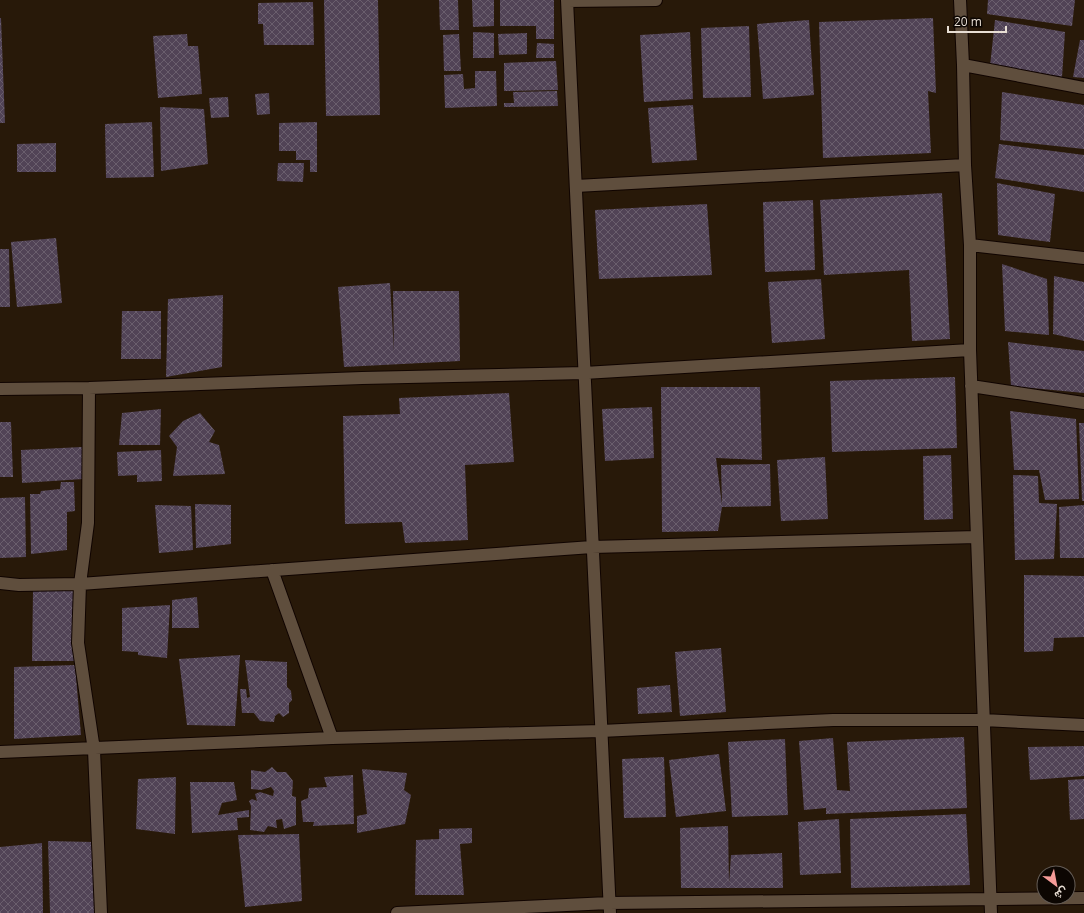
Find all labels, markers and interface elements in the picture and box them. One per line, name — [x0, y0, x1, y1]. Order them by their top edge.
scale bar — [948, 8, 1006, 34]
text: 20 m — [954, 13, 982, 30]
north arrow — [1036, 865, 1076, 905]
text: ش — [1052, 884, 1071, 904]

